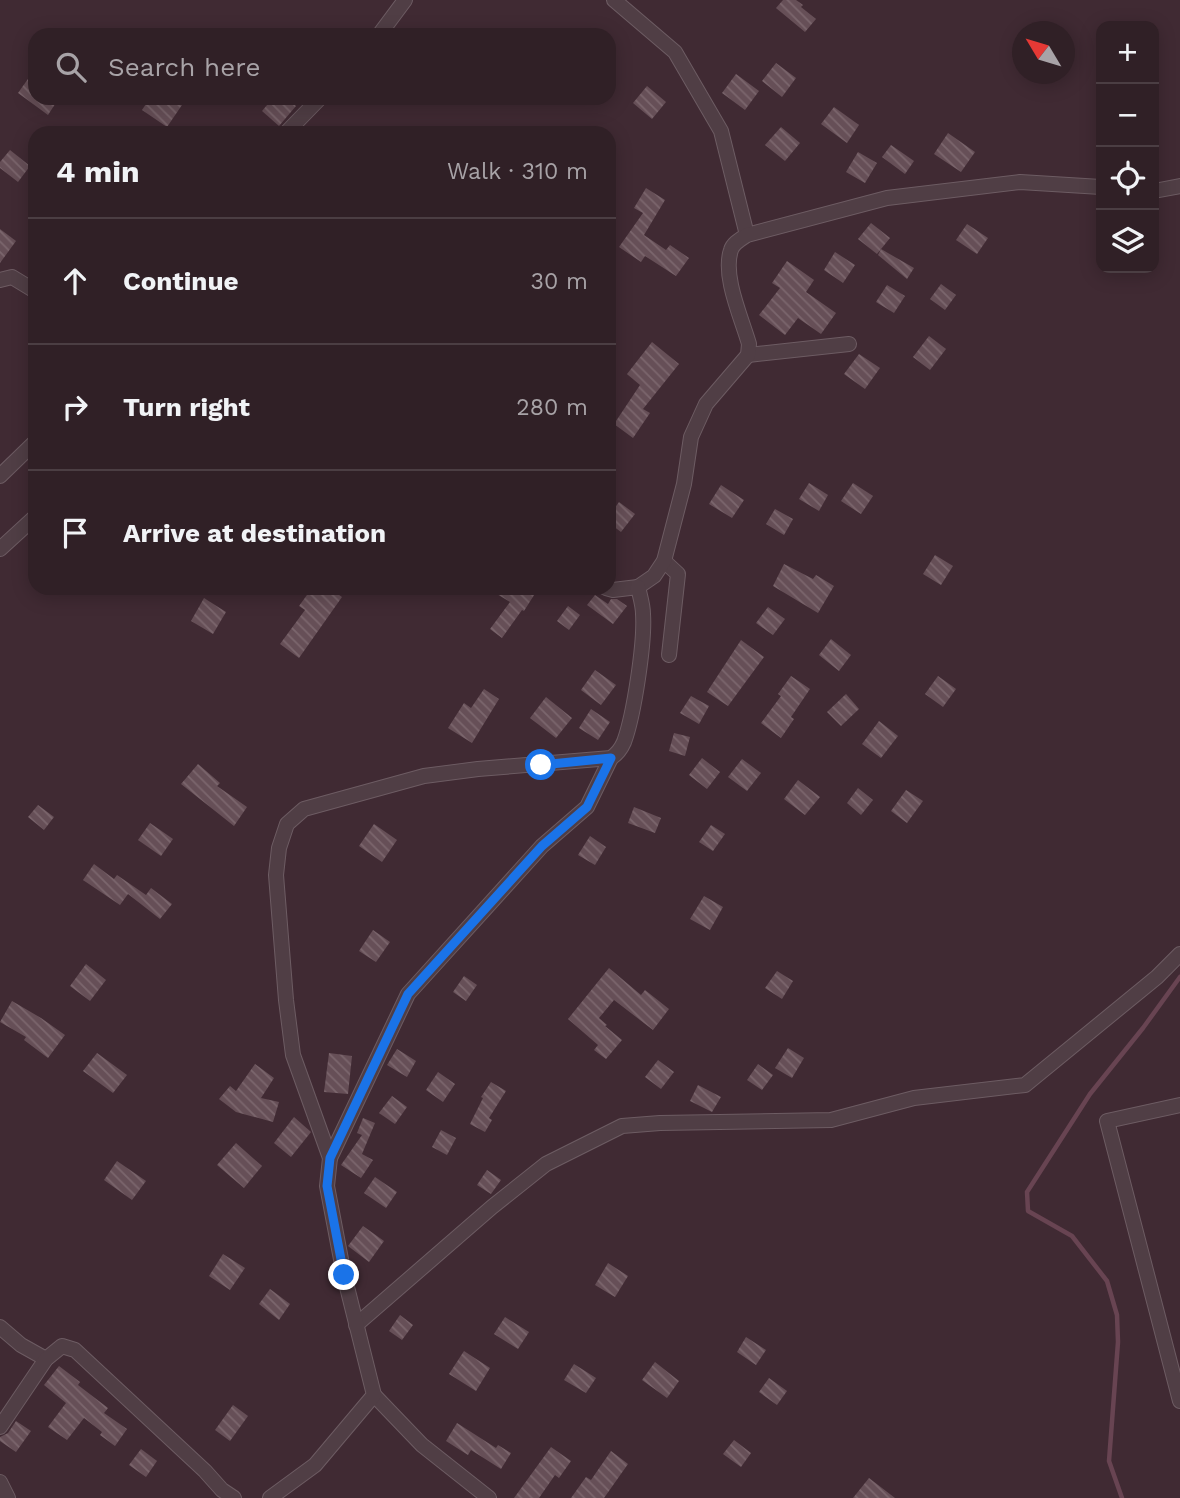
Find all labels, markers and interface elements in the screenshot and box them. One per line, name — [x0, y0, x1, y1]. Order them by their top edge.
north arrow — [1012, 21, 1075, 84]
map controls — [1096, 21, 1159, 273]
button: + — [1096, 21, 1159, 84]
search box — [28, 28, 616, 105]
icon: search — [52, 48, 90, 86]
text: Search here — [108, 52, 260, 82]
button: − — [1096, 84, 1159, 147]
button: locate — [1096, 147, 1159, 210]
text: 4 min — [56, 154, 140, 189]
text: Walk · 310 m — [447, 158, 588, 185]
button: layers — [1096, 210, 1159, 273]
icon: ahead — [56, 262, 94, 300]
text: Continue — [123, 266, 239, 296]
text: 30 m — [531, 268, 588, 295]
icon: right — [56, 388, 94, 426]
text: Turn right — [123, 392, 250, 422]
text: 280 m — [516, 394, 588, 421]
icon: arrive — [56, 514, 94, 552]
text: Arrive at destination — [123, 518, 386, 548]
route start — [525, 749, 556, 780]
route end — [328, 1259, 359, 1290]

